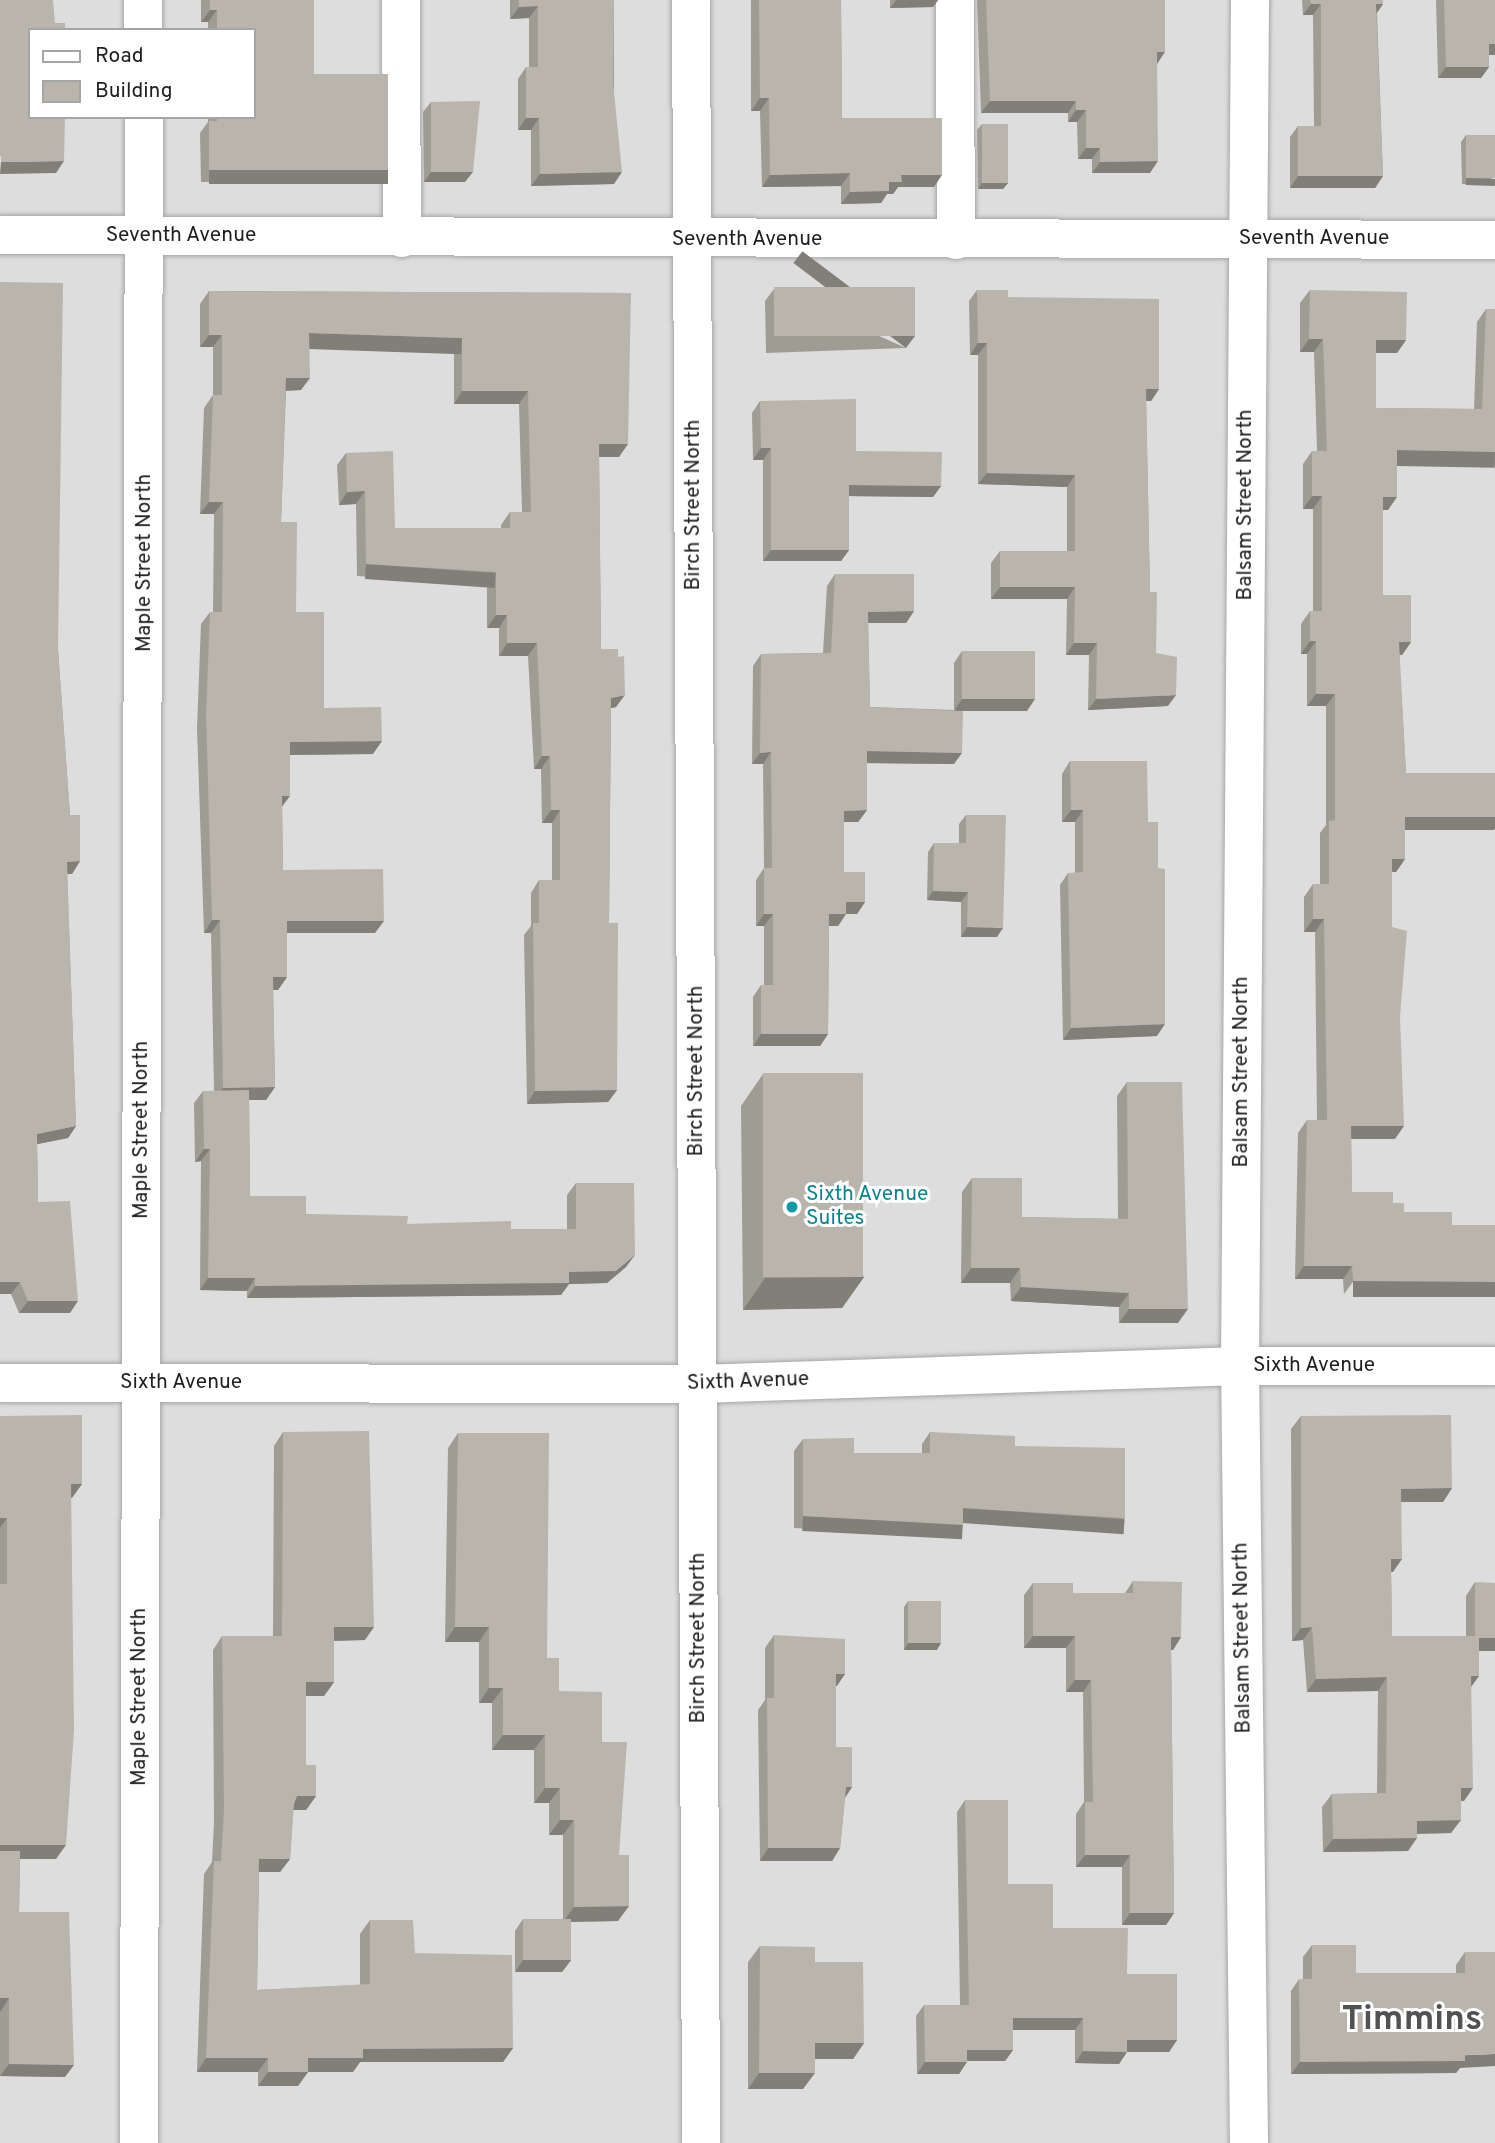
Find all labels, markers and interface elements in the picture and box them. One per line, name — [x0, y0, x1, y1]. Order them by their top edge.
legend — [28, 28, 256, 119]
text: Road — [95, 43, 144, 70]
text: Building — [95, 78, 173, 105]
street label: Seventh Avenue — [105, 223, 257, 249]
street label: Seventh Avenue — [1238, 226, 1390, 252]
street label: Seventh Avenue — [671, 227, 823, 253]
street label: Balsam Street North — [1233, 409, 1259, 601]
street label: Birch Street North — [681, 419, 707, 591]
street label: Maple Street North — [132, 474, 158, 652]
street label: Balsam Street North — [1229, 976, 1255, 1168]
street label: Birch Street North — [684, 985, 710, 1157]
street label: Maple Street North — [129, 1041, 155, 1219]
place label: Sixth Avenue Suites — [806, 1182, 929, 1232]
marker: Sixth Avenue Suites — [784, 1199, 800, 1215]
street label: Sixth Avenue — [1252, 1353, 1376, 1379]
street label: Sixth Avenue — [686, 1367, 810, 1397]
street label: Sixth Avenue — [119, 1370, 243, 1396]
street label: Balsam Street North — [1229, 1542, 1257, 1734]
street label: Birch Street North — [686, 1552, 712, 1724]
street label: Maple Street North — [127, 1608, 153, 1786]
district label: Timmins — [1342, 1999, 1482, 2041]

